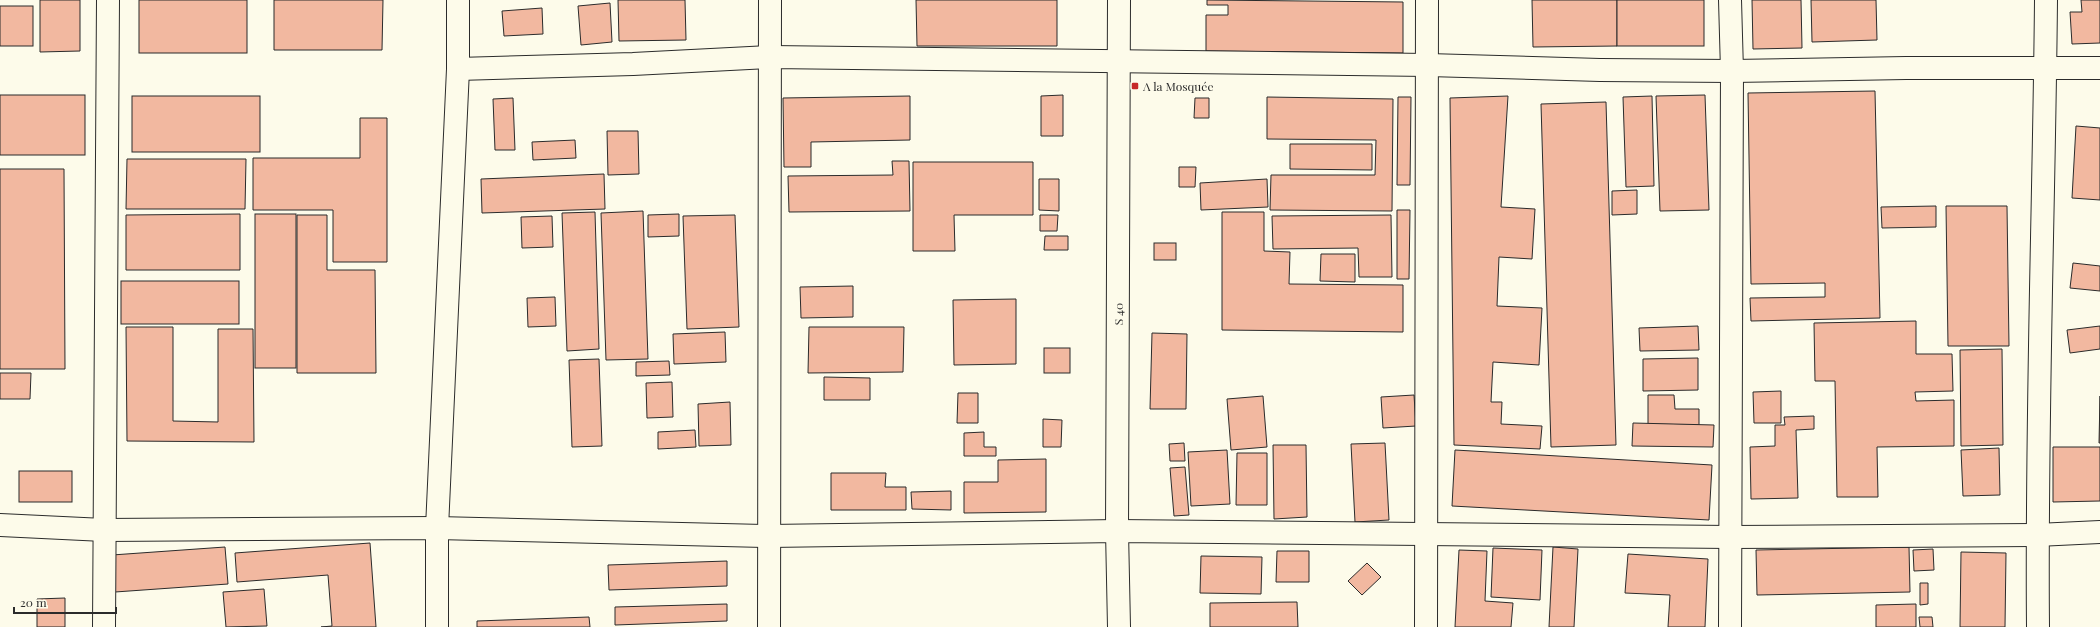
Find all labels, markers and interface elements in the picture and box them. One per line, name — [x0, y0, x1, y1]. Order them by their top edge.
place label: A la Mosquée — [1142, 78, 1214, 94]
marker: A la Mosquée — [1130, 81, 1140, 91]
street label: S 40 — [1110, 303, 1126, 325]
scale bar — [14, 589, 116, 615]
text: 20 m — [20, 594, 47, 610]

